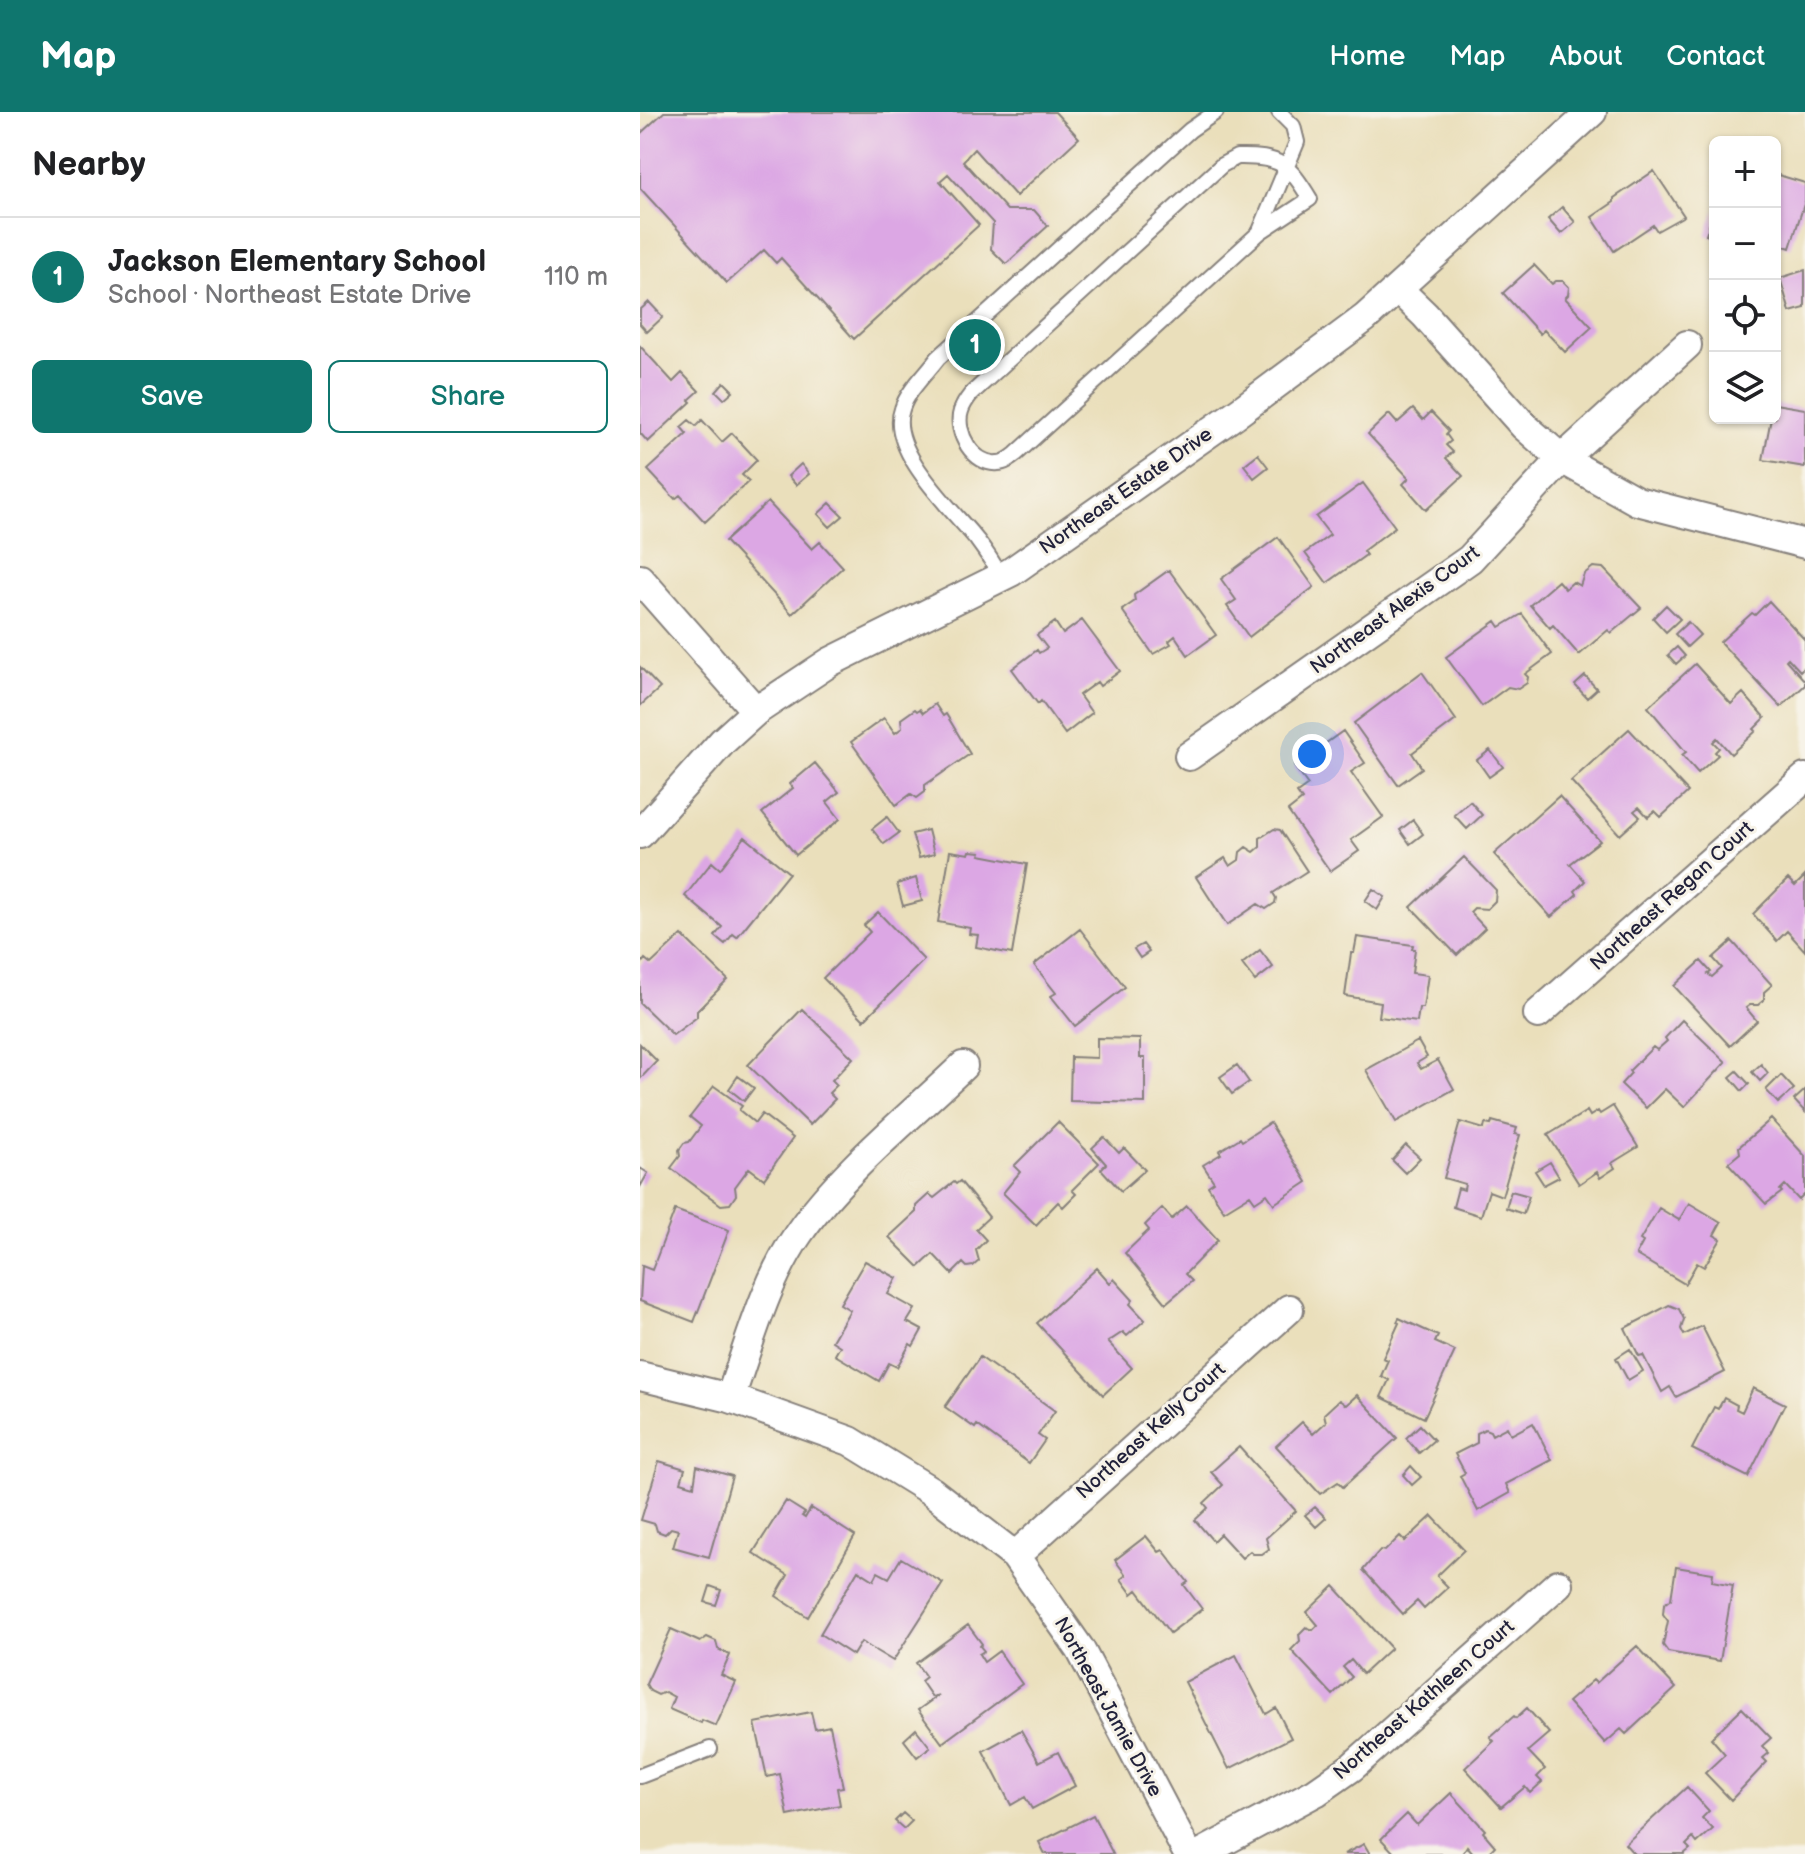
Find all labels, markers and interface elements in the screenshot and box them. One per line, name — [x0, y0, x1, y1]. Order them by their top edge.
text: Map — [40, 34, 116, 79]
text: Home — [1329, 40, 1405, 73]
text: Map — [1449, 40, 1506, 73]
text: About — [1550, 40, 1622, 73]
text: Contact — [1666, 40, 1765, 73]
map controls — [1709, 136, 1781, 424]
button: + — [1709, 136, 1781, 208]
text: Nearby — [32, 144, 146, 185]
button: − — [1709, 208, 1781, 280]
text: Jackson Elementary School — [108, 244, 486, 280]
text: 1 — [53, 262, 63, 293]
text: 110 m — [544, 262, 608, 293]
text: School · Northeast Estate Drive — [108, 280, 471, 311]
button: locate — [1709, 280, 1781, 352]
pin: 1 — [949, 315, 1001, 375]
button: layers — [1709, 352, 1781, 424]
button: Save — [32, 360, 312, 433]
button: Share — [328, 360, 608, 433]
street label: Northeast Estate Drive — [1035, 422, 1217, 560]
street label: Northeast Alexis Court — [1306, 541, 1484, 679]
your location — [1292, 734, 1332, 774]
street label: Northeast Regan Court — [1585, 816, 1759, 976]
street label: Northeast Kelly Court — [1071, 1358, 1231, 1504]
street label: Northeast Jamie Drive — [1049, 1613, 1167, 1801]
street label: Northeast Kathleen Court — [1329, 1615, 1519, 1785]

